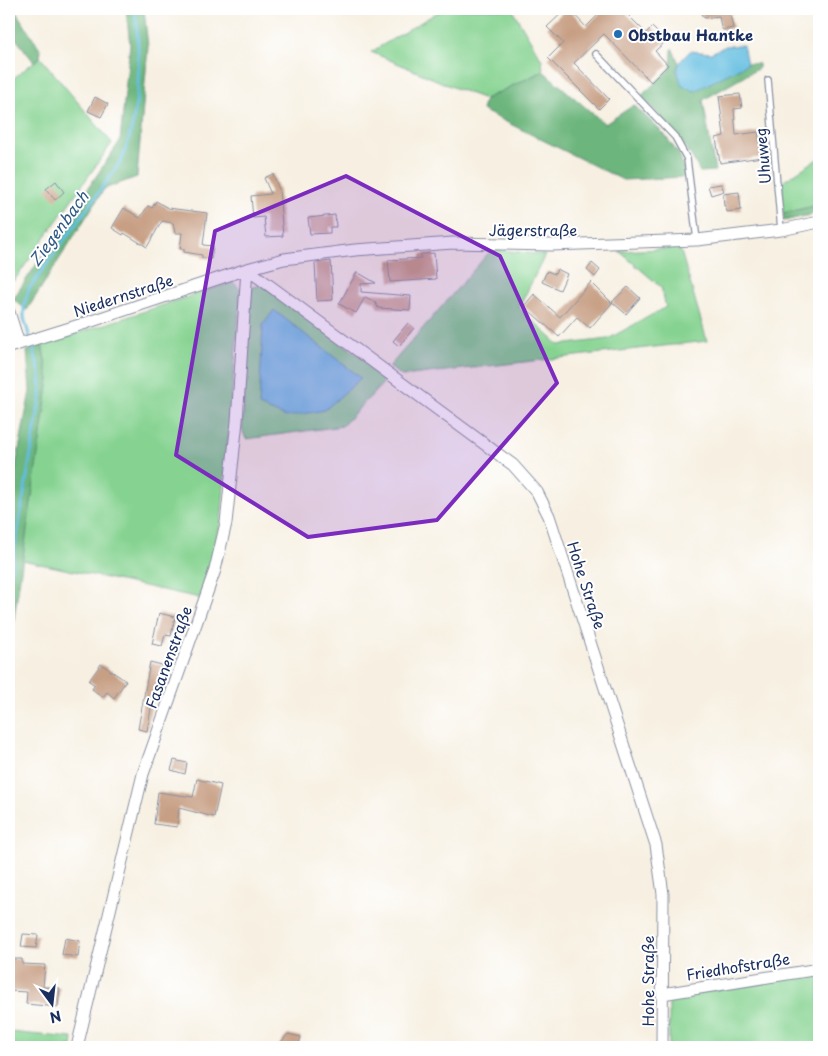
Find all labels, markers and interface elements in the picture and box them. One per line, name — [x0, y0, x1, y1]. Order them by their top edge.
place label: Obstbau Hantke — [628, 23, 753, 46]
marker: Obstbau Hantke — [612, 28, 624, 40]
street label: Uhuweg — [748, 127, 776, 185]
water label: Ziegenbach — [22, 185, 94, 271]
street label: Jägerstraße — [489, 218, 577, 241]
street label: Niedernstraße — [70, 268, 176, 322]
street label: Hohe Straße — [562, 538, 612, 632]
street label: Fasanenstraße — [139, 603, 197, 711]
street label: Hohe Straße — [636, 935, 659, 1027]
street label: Friedhofstraße — [685, 946, 791, 986]
north arrow — [28, 978, 78, 1028]
text: N — [47, 1005, 64, 1029]

